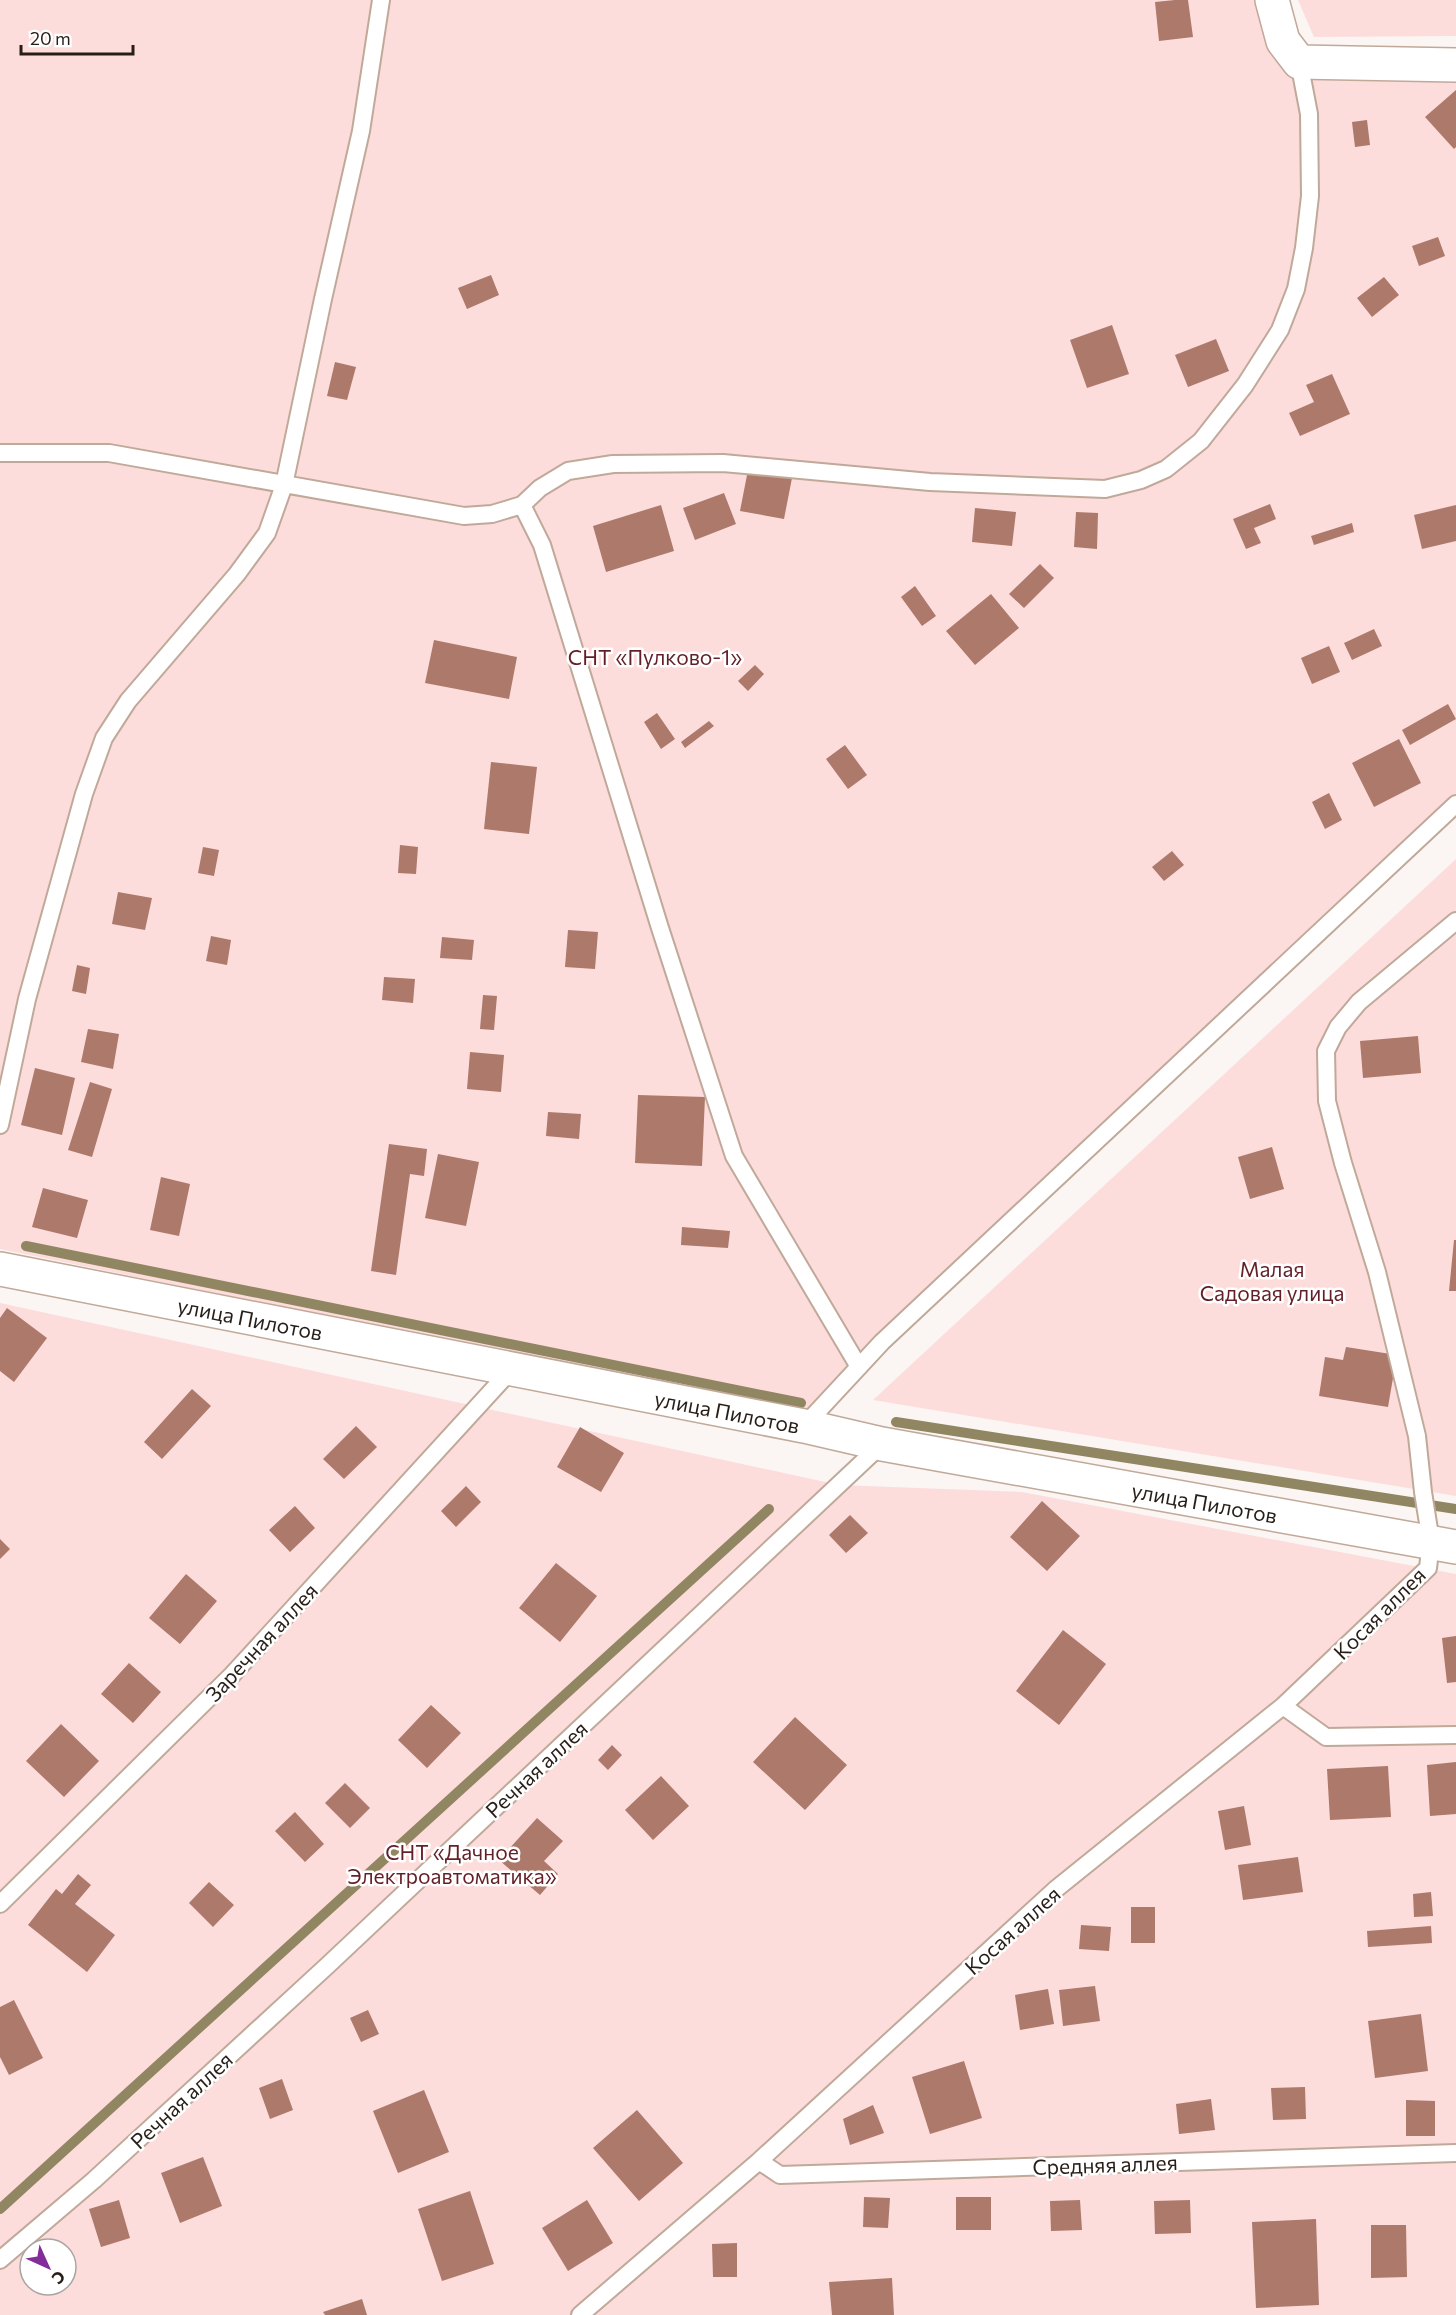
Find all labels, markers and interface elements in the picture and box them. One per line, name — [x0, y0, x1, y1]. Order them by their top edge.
scale bar — [21, 18, 134, 56]
text: 20 m — [30, 27, 71, 49]
park label: СНТ «Пулково-1» — [568, 644, 742, 669]
park label: Малая Садовая улица — [1200, 1256, 1344, 1305]
street label: улица Пилотов — [176, 1291, 325, 1344]
street label: улица Пилотов — [653, 1385, 802, 1437]
street label: улица Пилотов — [1130, 1477, 1279, 1527]
street label: Косая аллея — [1328, 1562, 1430, 1664]
street label: Заречная аллея — [200, 1578, 322, 1706]
street label: Речная аллея — [480, 1715, 592, 1823]
park label: СНТ «Дачное Электроавтоматика» — [347, 1839, 557, 1888]
street label: Косая аллея — [959, 1881, 1065, 1979]
street label: Речная аллея — [125, 2046, 237, 2154]
street label: Средняя аллея — [1032, 2149, 1178, 2179]
north arrow — [18, 2237, 78, 2297]
text: С — [48, 2267, 70, 2289]

